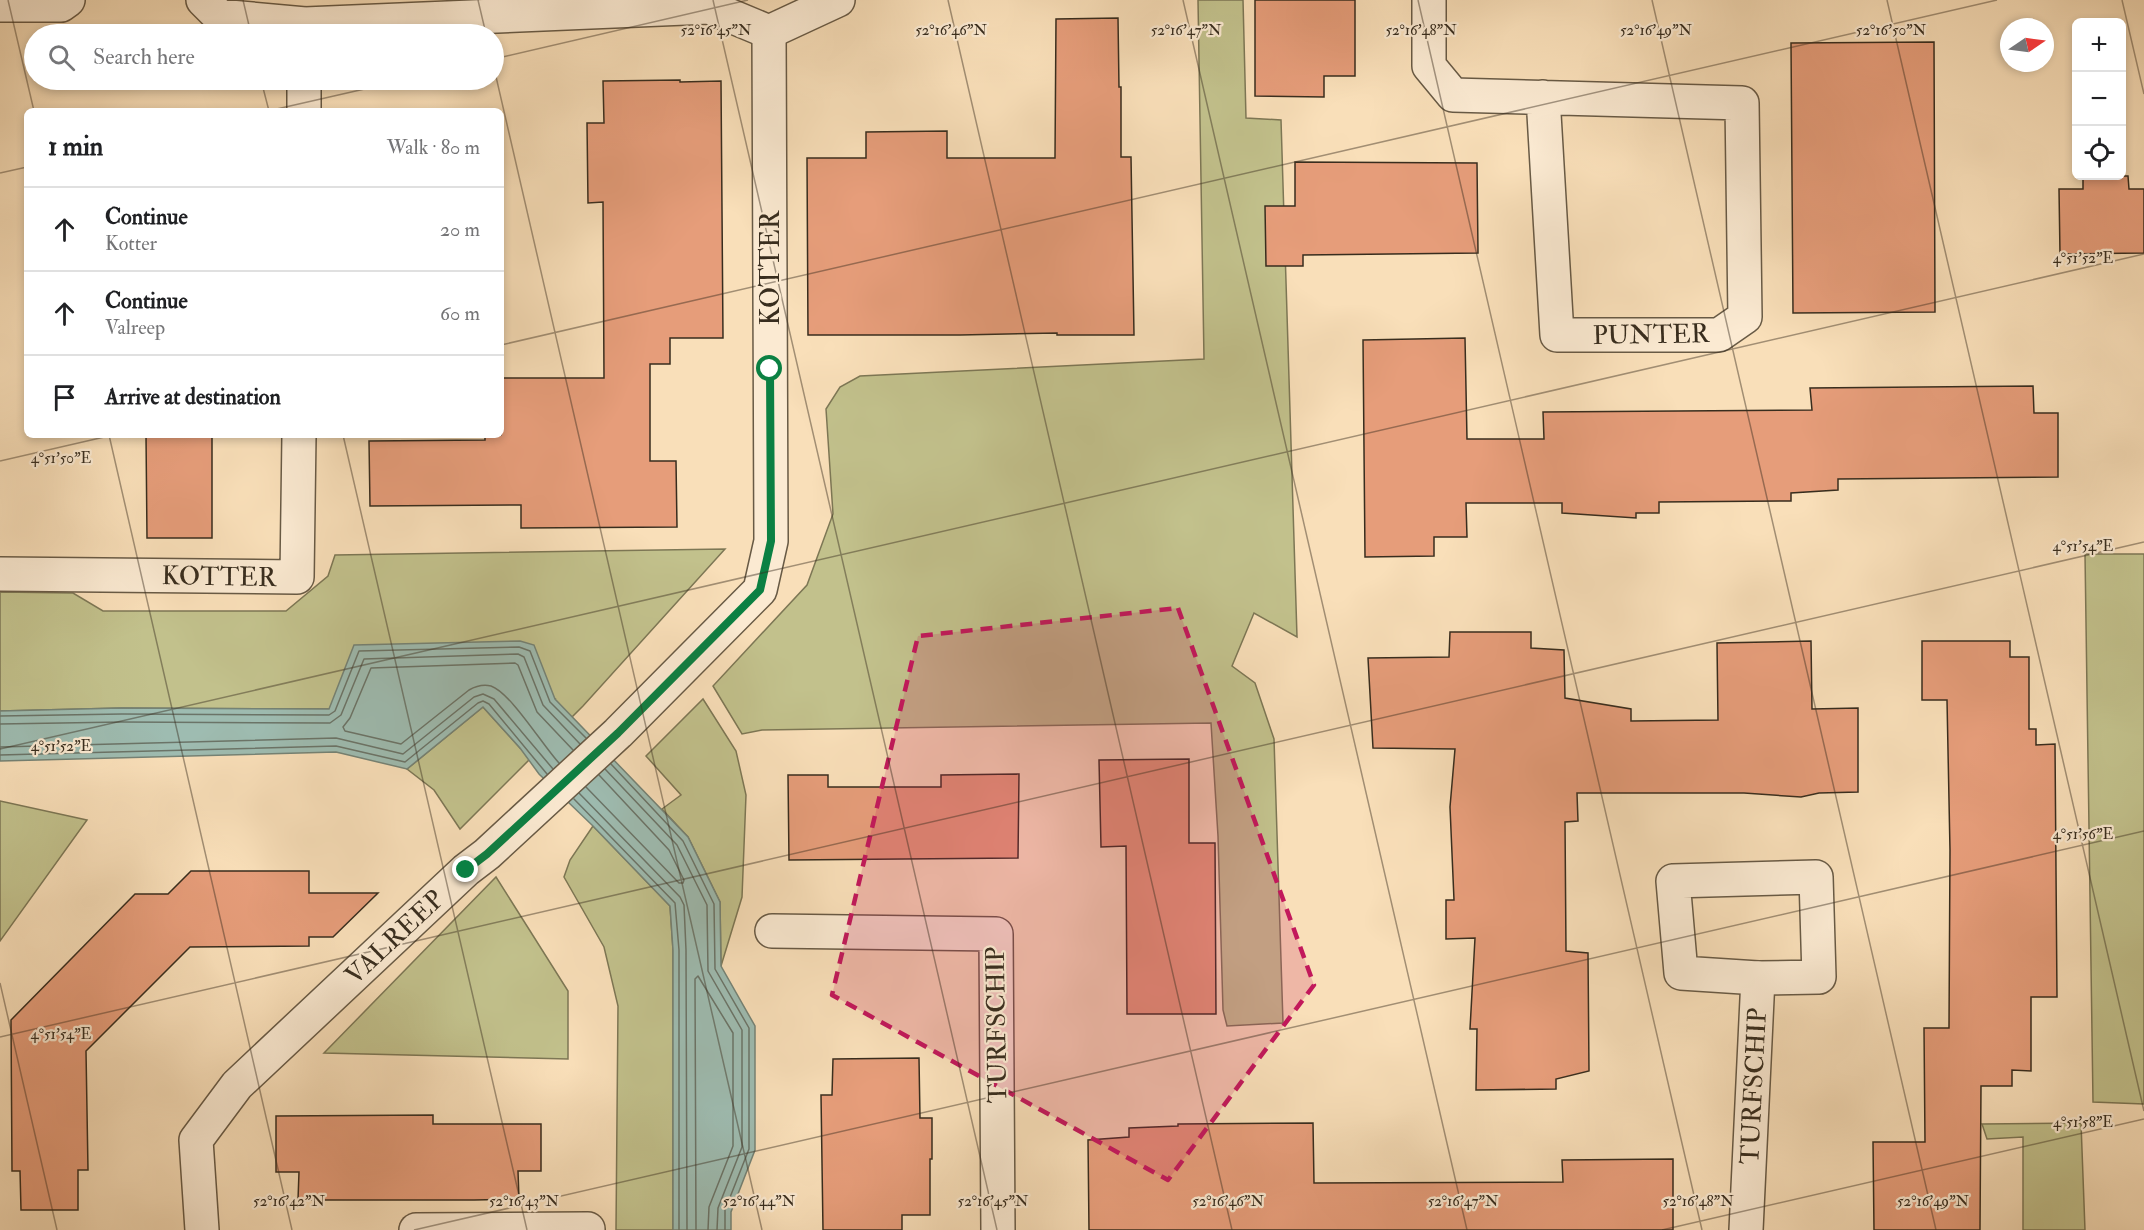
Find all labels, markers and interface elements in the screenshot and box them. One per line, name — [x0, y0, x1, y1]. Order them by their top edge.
north arrow — [2000, 18, 2054, 72]
map controls — [2072, 18, 2126, 180]
button: + — [2072, 18, 2126, 72]
text: 52°16'45"N — [681, 21, 752, 40]
text: 52°16'46"N — [915, 21, 987, 40]
text: 52°16'47"N — [1151, 21, 1222, 40]
text: 52°16'48"N — [1385, 21, 1457, 40]
text: 52°16'49"N — [1620, 21, 1693, 40]
text: 52°16'50"N — [1856, 21, 1927, 40]
search box — [24, 24, 504, 90]
icon: search — [45, 41, 78, 74]
text: Search here — [93, 43, 195, 71]
button: − — [2072, 72, 2126, 126]
button: locate — [2072, 126, 2126, 180]
text: 1 min — [48, 131, 103, 163]
text: Walk · 80 m — [387, 135, 480, 160]
text: Continue — [105, 203, 188, 231]
street label: KOTTER — [755, 209, 787, 325]
icon: ahead — [48, 213, 81, 246]
text: 20 m — [440, 217, 480, 242]
text: Kotter — [105, 231, 157, 256]
text: 4°51'52"E — [2053, 249, 2114, 268]
text: Continue — [105, 287, 188, 315]
icon: ahead — [48, 297, 81, 330]
text: 60 m — [440, 301, 480, 326]
text: Valreep — [105, 315, 165, 340]
street label: PUNTER — [1592, 318, 1711, 352]
route start — [756, 355, 782, 381]
icon: arrive — [48, 381, 81, 414]
text: Arrive at destination — [105, 383, 281, 411]
text: 4°51'50"E — [31, 449, 92, 468]
text: 4°51'54"E — [2053, 537, 2114, 556]
street label: KOTTER — [161, 560, 278, 594]
text: 4°51'52"E — [31, 737, 92, 756]
text: 4°51'56"E — [2053, 825, 2114, 844]
route end — [452, 856, 478, 882]
street label: VALREEP — [339, 884, 451, 992]
street label: TURFSCHIP — [980, 946, 1014, 1104]
street label: TURFSCHIP — [1734, 1007, 1774, 1165]
text: 4°51'54"E — [31, 1025, 92, 1044]
text: 4°51'58"E — [2053, 1113, 2113, 1132]
text: 52°16'42"N — [253, 1192, 325, 1211]
text: 52°16'43"N — [489, 1192, 560, 1211]
text: 52°16'44"N — [723, 1192, 796, 1211]
text: 52°16'45"N — [958, 1192, 1029, 1211]
text: 52°16'46"N — [1192, 1192, 1264, 1211]
text: 52°16'47"N — [1428, 1192, 1499, 1211]
text: 52°16'48"N — [1662, 1192, 1734, 1211]
text: 52°16'49"N — [1897, 1192, 1970, 1211]

